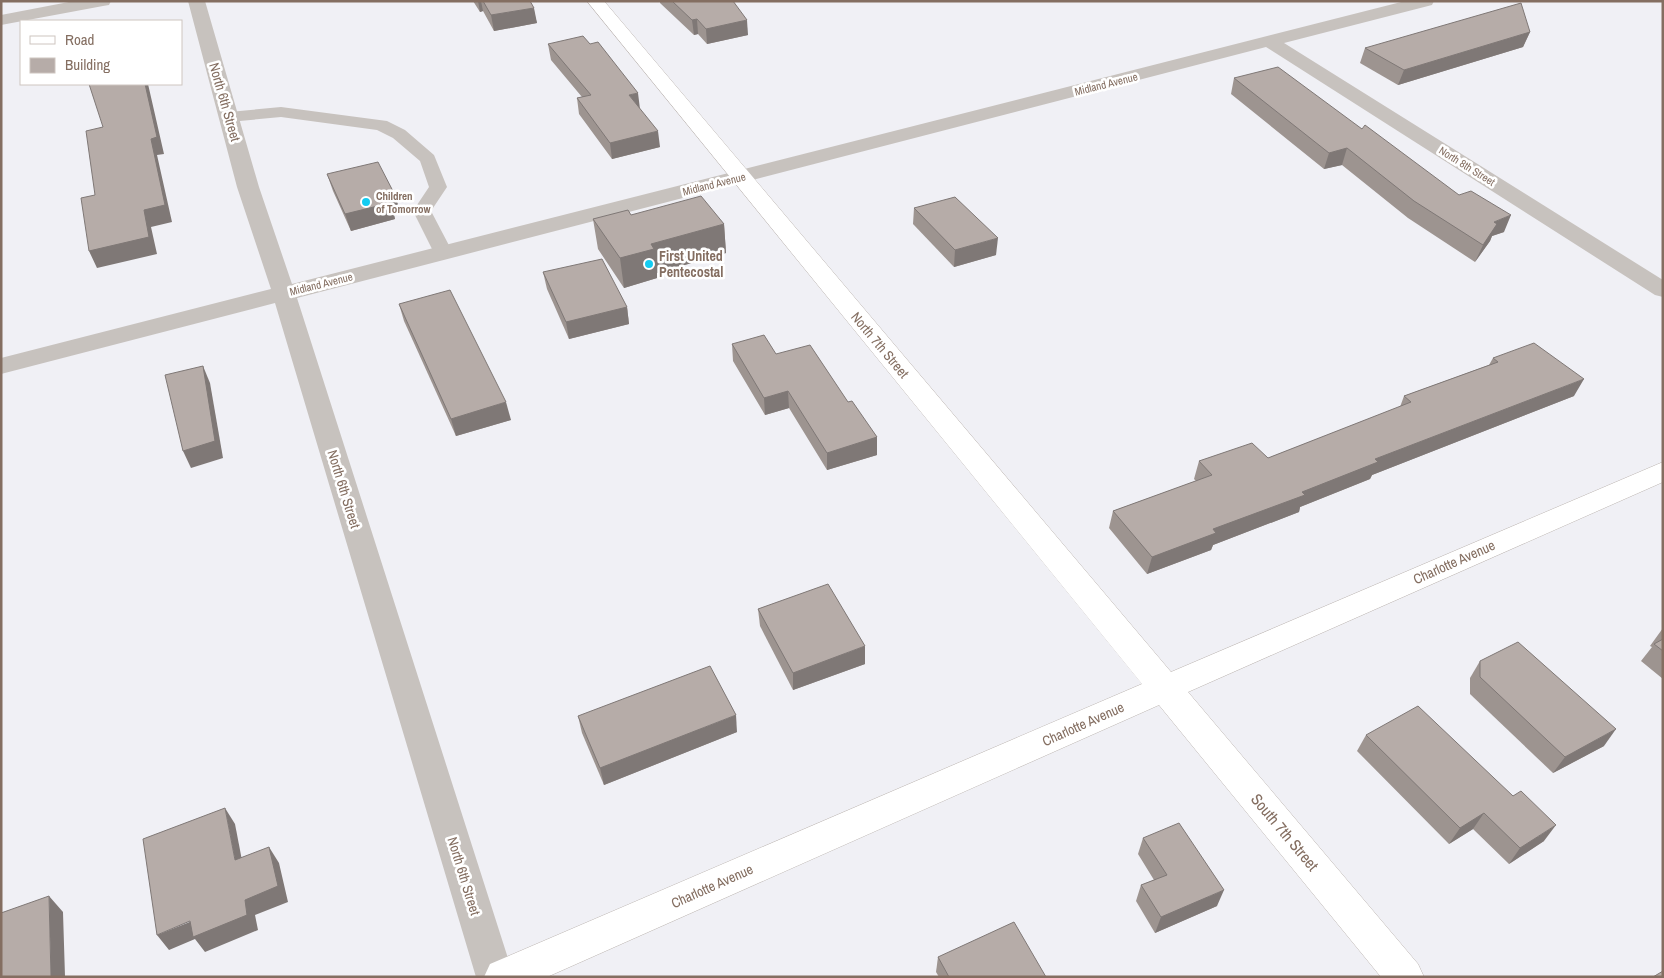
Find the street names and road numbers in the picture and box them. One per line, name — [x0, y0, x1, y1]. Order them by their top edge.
street label: North 6th Street — [205, 61, 245, 143]
street label: Midland Avenue — [1073, 69, 1139, 99]
street label: North 8th Street — [1436, 143, 1498, 189]
street label: Midland Avenue — [681, 169, 747, 199]
street label: Midland Avenue — [288, 269, 354, 299]
street label: North 7th Street — [847, 308, 913, 382]
street label: North 6th Street — [324, 448, 364, 530]
street label: Charlotte Avenue — [1410, 536, 1498, 588]
street label: Charlotte Avenue — [1039, 698, 1127, 750]
street label: South 7th Street — [1246, 789, 1324, 876]
street label: North 6th Street — [444, 835, 484, 917]
street label: Charlotte Avenue — [668, 860, 756, 912]

